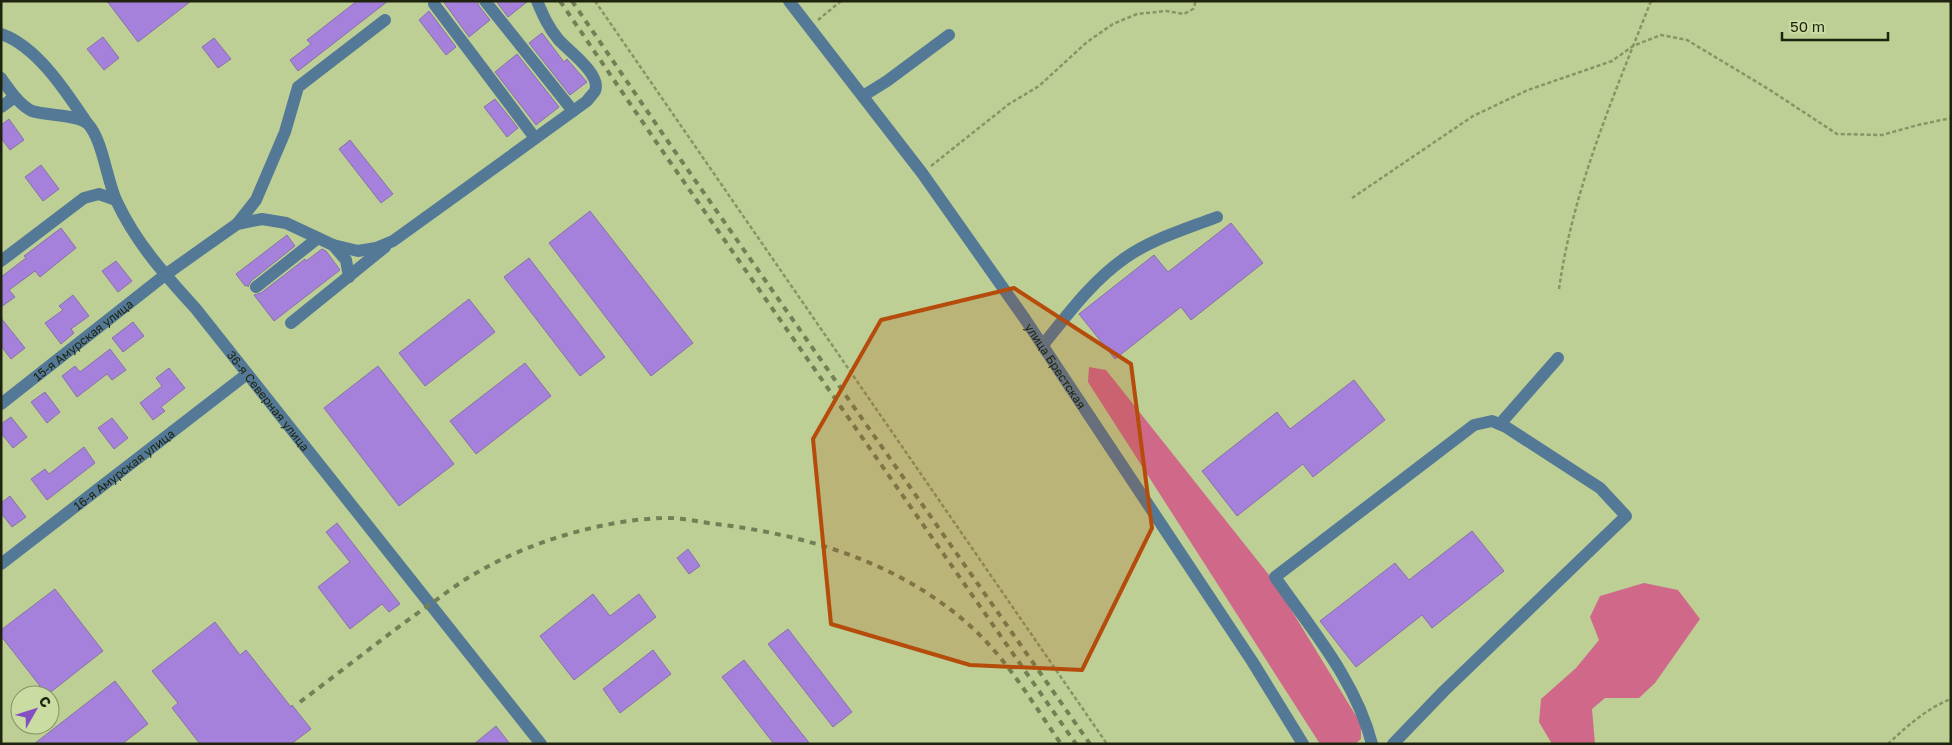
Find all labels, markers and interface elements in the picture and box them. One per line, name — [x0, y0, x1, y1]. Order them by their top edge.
scale bar — [1782, 10, 1888, 42]
text: 50 m — [1790, 17, 1825, 35]
street label: 15-я Амурская улица — [30, 296, 136, 384]
street label: улица Брестская — [1022, 320, 1090, 411]
street label: 36-я Северная улица — [224, 347, 313, 454]
street label: 16-я Амурская улица — [70, 426, 177, 513]
north arrow — [10, 685, 60, 735]
text: С — [36, 692, 55, 711]

